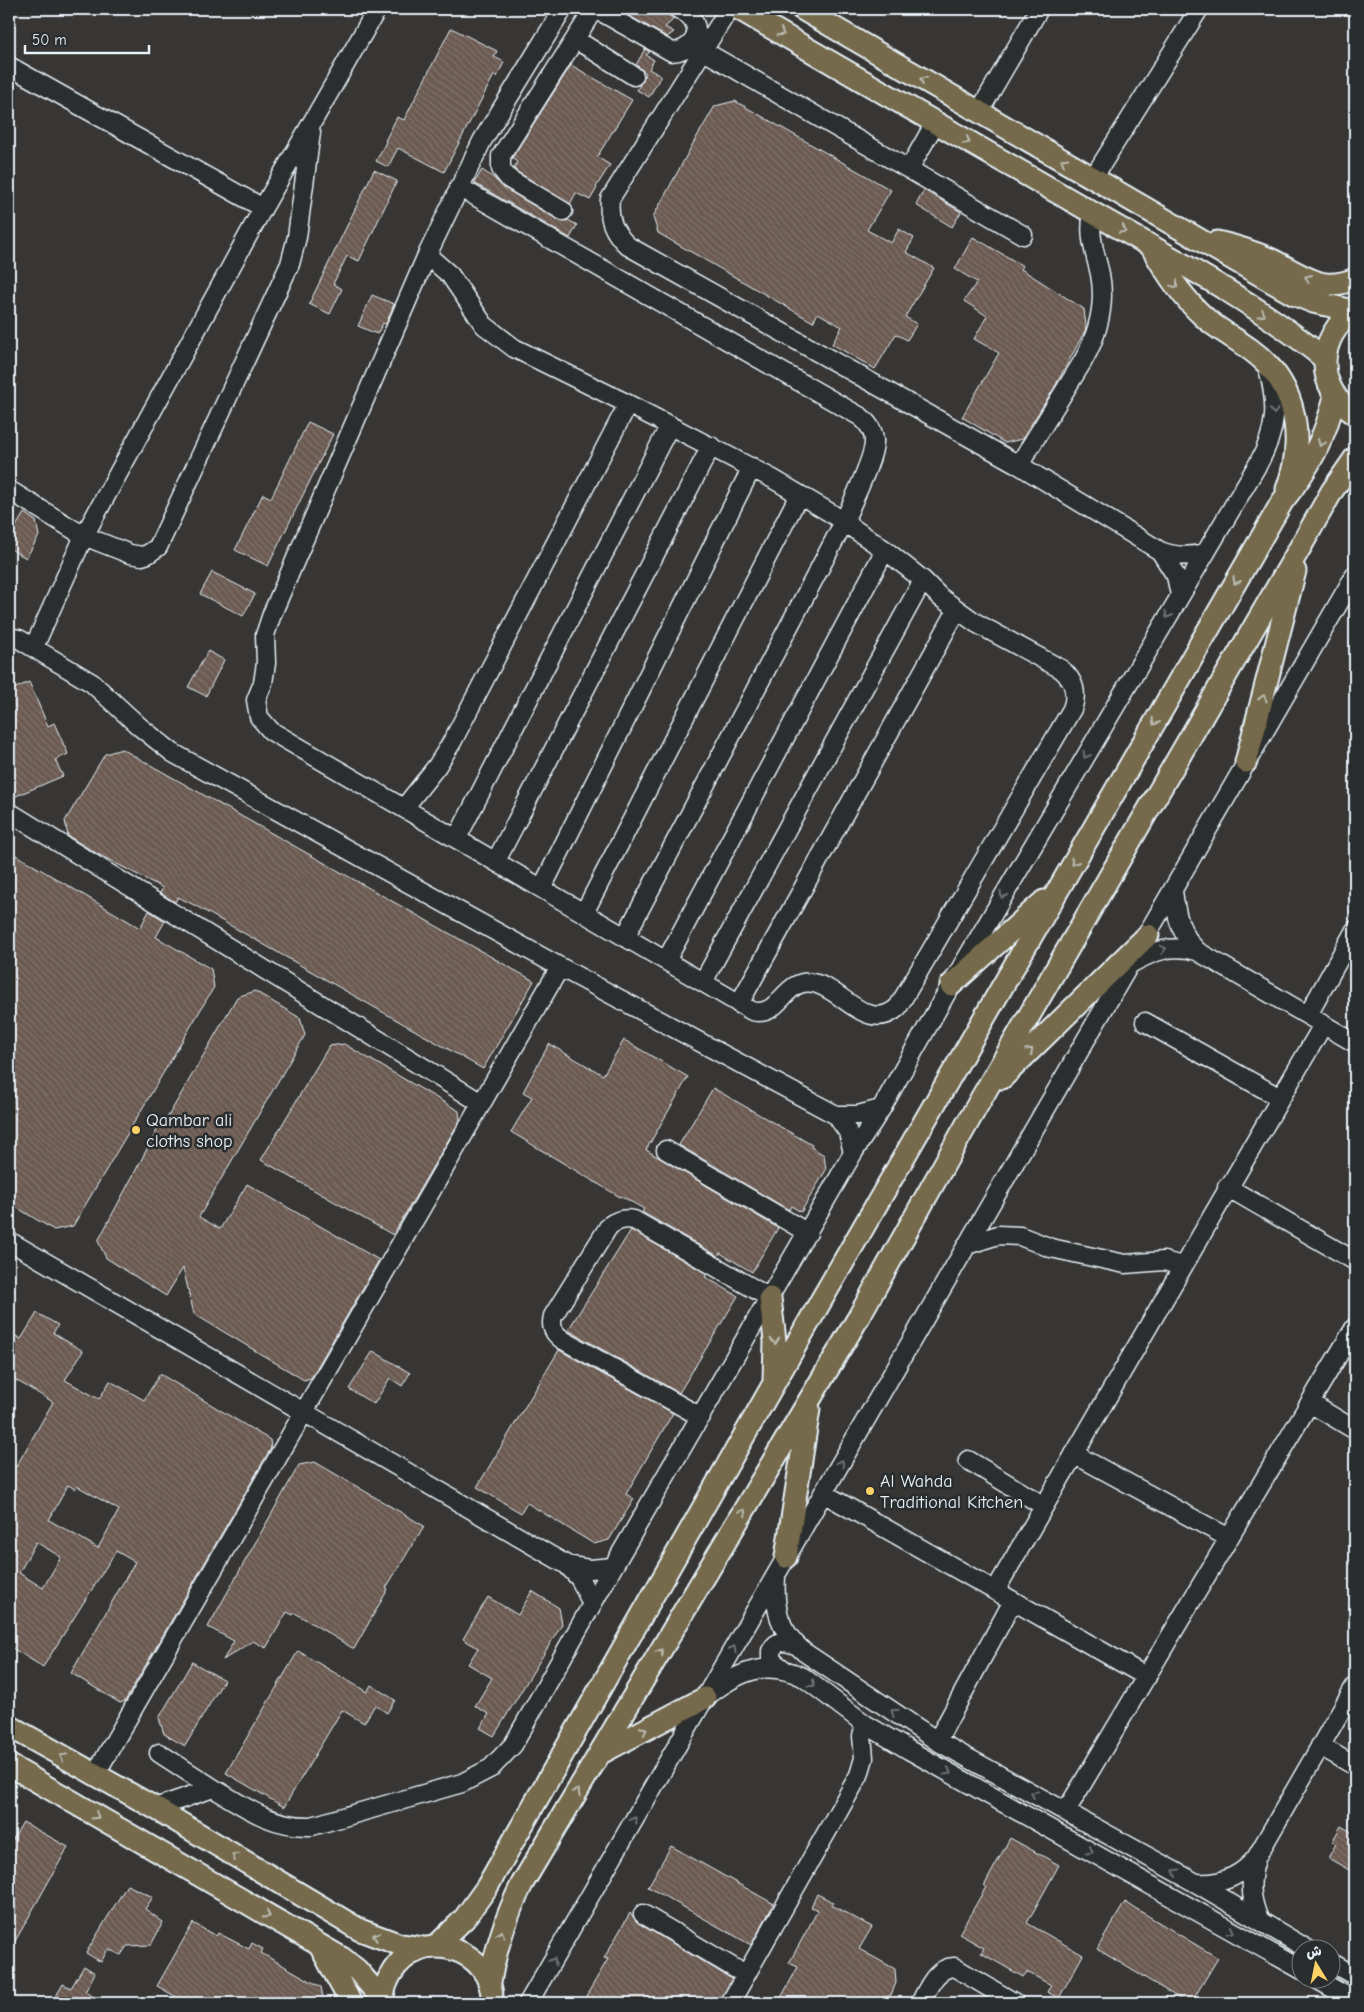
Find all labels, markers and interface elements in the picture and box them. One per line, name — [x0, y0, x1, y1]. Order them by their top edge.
scale bar — [25, 22, 149, 54]
one-way arrow — [775, 27, 784, 37]
text: 50 m — [32, 31, 67, 49]
one-way arrow — [920, 76, 929, 86]
one-way arrow — [961, 135, 970, 145]
one-way arrow — [1060, 158, 1069, 168]
one-way arrow — [1118, 223, 1127, 233]
one-way arrow — [1304, 273, 1313, 284]
one-way arrow — [1169, 279, 1178, 289]
one-way arrow — [1257, 307, 1266, 317]
one-way arrow — [1269, 407, 1280, 415]
one-way arrow — [1317, 437, 1327, 446]
one-way arrow — [1233, 576, 1243, 585]
one-way arrow — [1165, 610, 1175, 619]
one-way arrow — [1257, 693, 1268, 702]
one-way arrow — [1151, 716, 1161, 725]
one-way arrow — [1082, 750, 1092, 759]
one-way arrow — [1070, 857, 1080, 866]
one-way arrow — [1000, 890, 1010, 899]
one-way arrow — [1158, 945, 1166, 955]
one-way arrow — [1024, 1048, 1033, 1057]
place label: Qambar ali cloths shop — [146, 1110, 233, 1152]
marker: Qambar ali cloths shop — [130, 1124, 142, 1136]
one-way arrow — [769, 1337, 780, 1345]
one-way arrow — [834, 1460, 844, 1469]
place label: Al Wahda Traditional Kitchen — [880, 1471, 1023, 1513]
marker: Al Wahda Traditional Kitchen — [864, 1485, 876, 1497]
one-way arrow — [737, 1509, 747, 1518]
one-way arrow — [726, 1646, 736, 1655]
one-way arrow — [654, 1649, 664, 1658]
one-way arrow — [806, 1678, 816, 1687]
one-way arrow — [890, 1708, 899, 1718]
one-way arrow — [638, 1726, 647, 1736]
one-way arrow — [60, 1754, 69, 1764]
one-way arrow — [943, 1766, 952, 1776]
one-way arrow — [571, 1788, 581, 1797]
one-way arrow — [1030, 1790, 1039, 1800]
one-way arrow — [91, 1810, 100, 1820]
one-way arrow — [628, 1817, 638, 1826]
one-way arrow — [1084, 1845, 1093, 1855]
one-way arrow — [231, 1852, 240, 1862]
one-way arrow — [1172, 1868, 1181, 1878]
one-way arrow — [262, 1909, 271, 1919]
one-way arrow — [1226, 1925, 1235, 1935]
one-way arrow — [495, 1931, 505, 1939]
one-way arrow — [372, 1932, 381, 1942]
north arrow — [1292, 1940, 1342, 1990]
text: ش — [1305, 1942, 1323, 1961]
one-way arrow — [546, 1957, 556, 1966]

